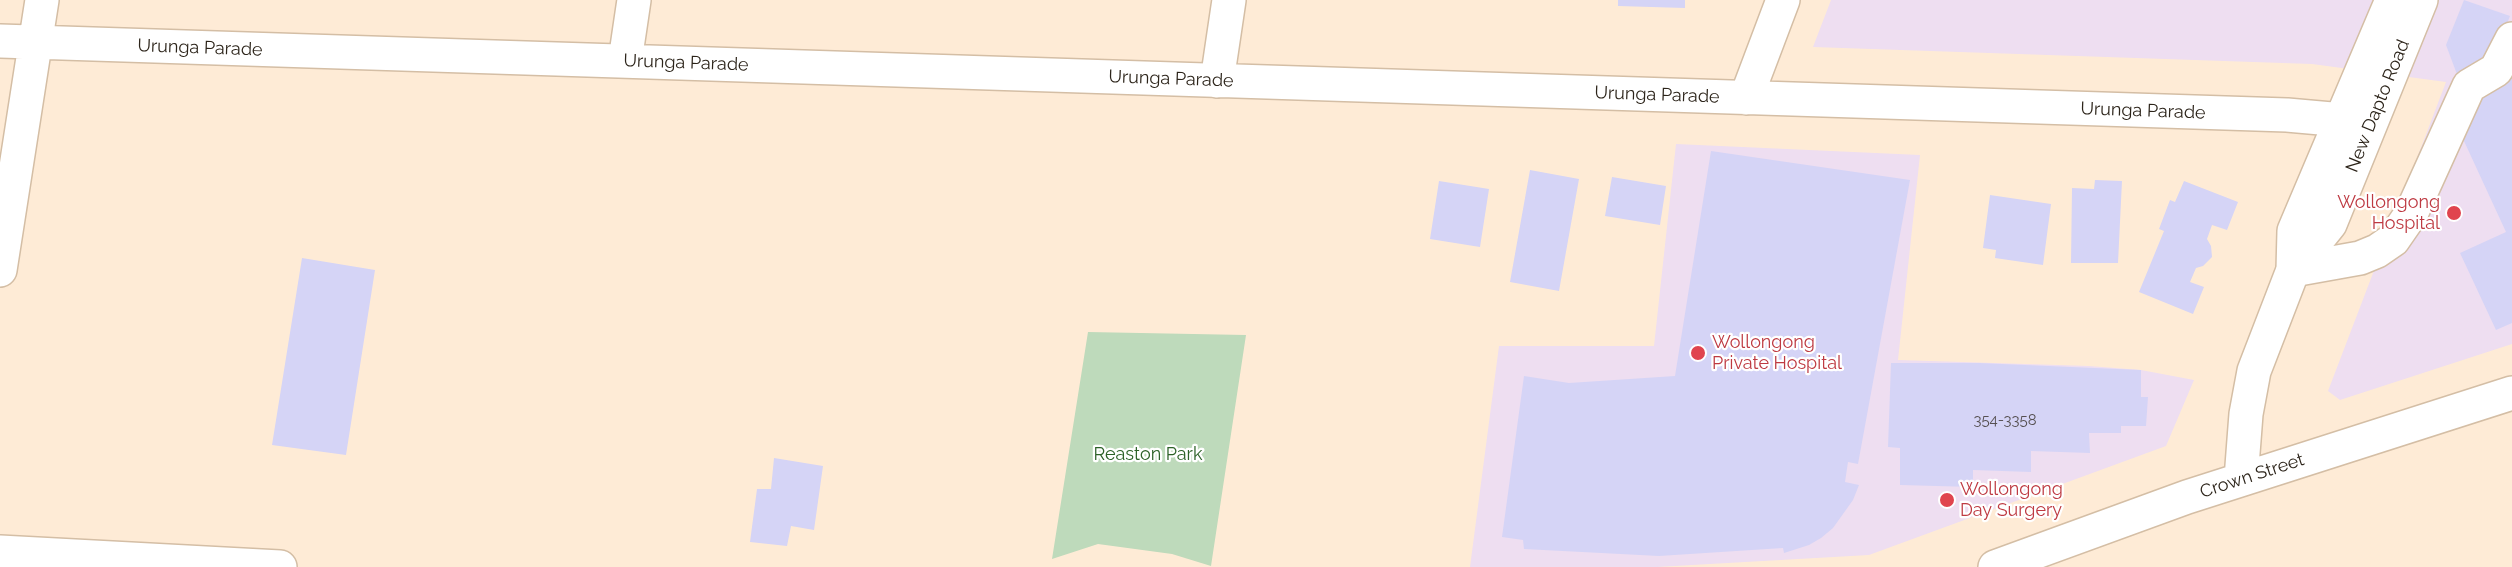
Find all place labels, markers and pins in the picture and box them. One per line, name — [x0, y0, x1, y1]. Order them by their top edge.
place label: Wollongong Hospital — [2337, 192, 2440, 234]
marker: Wollongong Hospital — [2445, 204, 2463, 222]
place label: Wollongong Private Hospital — [1712, 332, 1842, 374]
marker: Wollongong Private Hospital — [1689, 344, 1707, 362]
place label: Wollongong Day Surgery — [1960, 479, 2063, 522]
marker: Wollongong Day Surgery — [1938, 491, 1956, 509]

